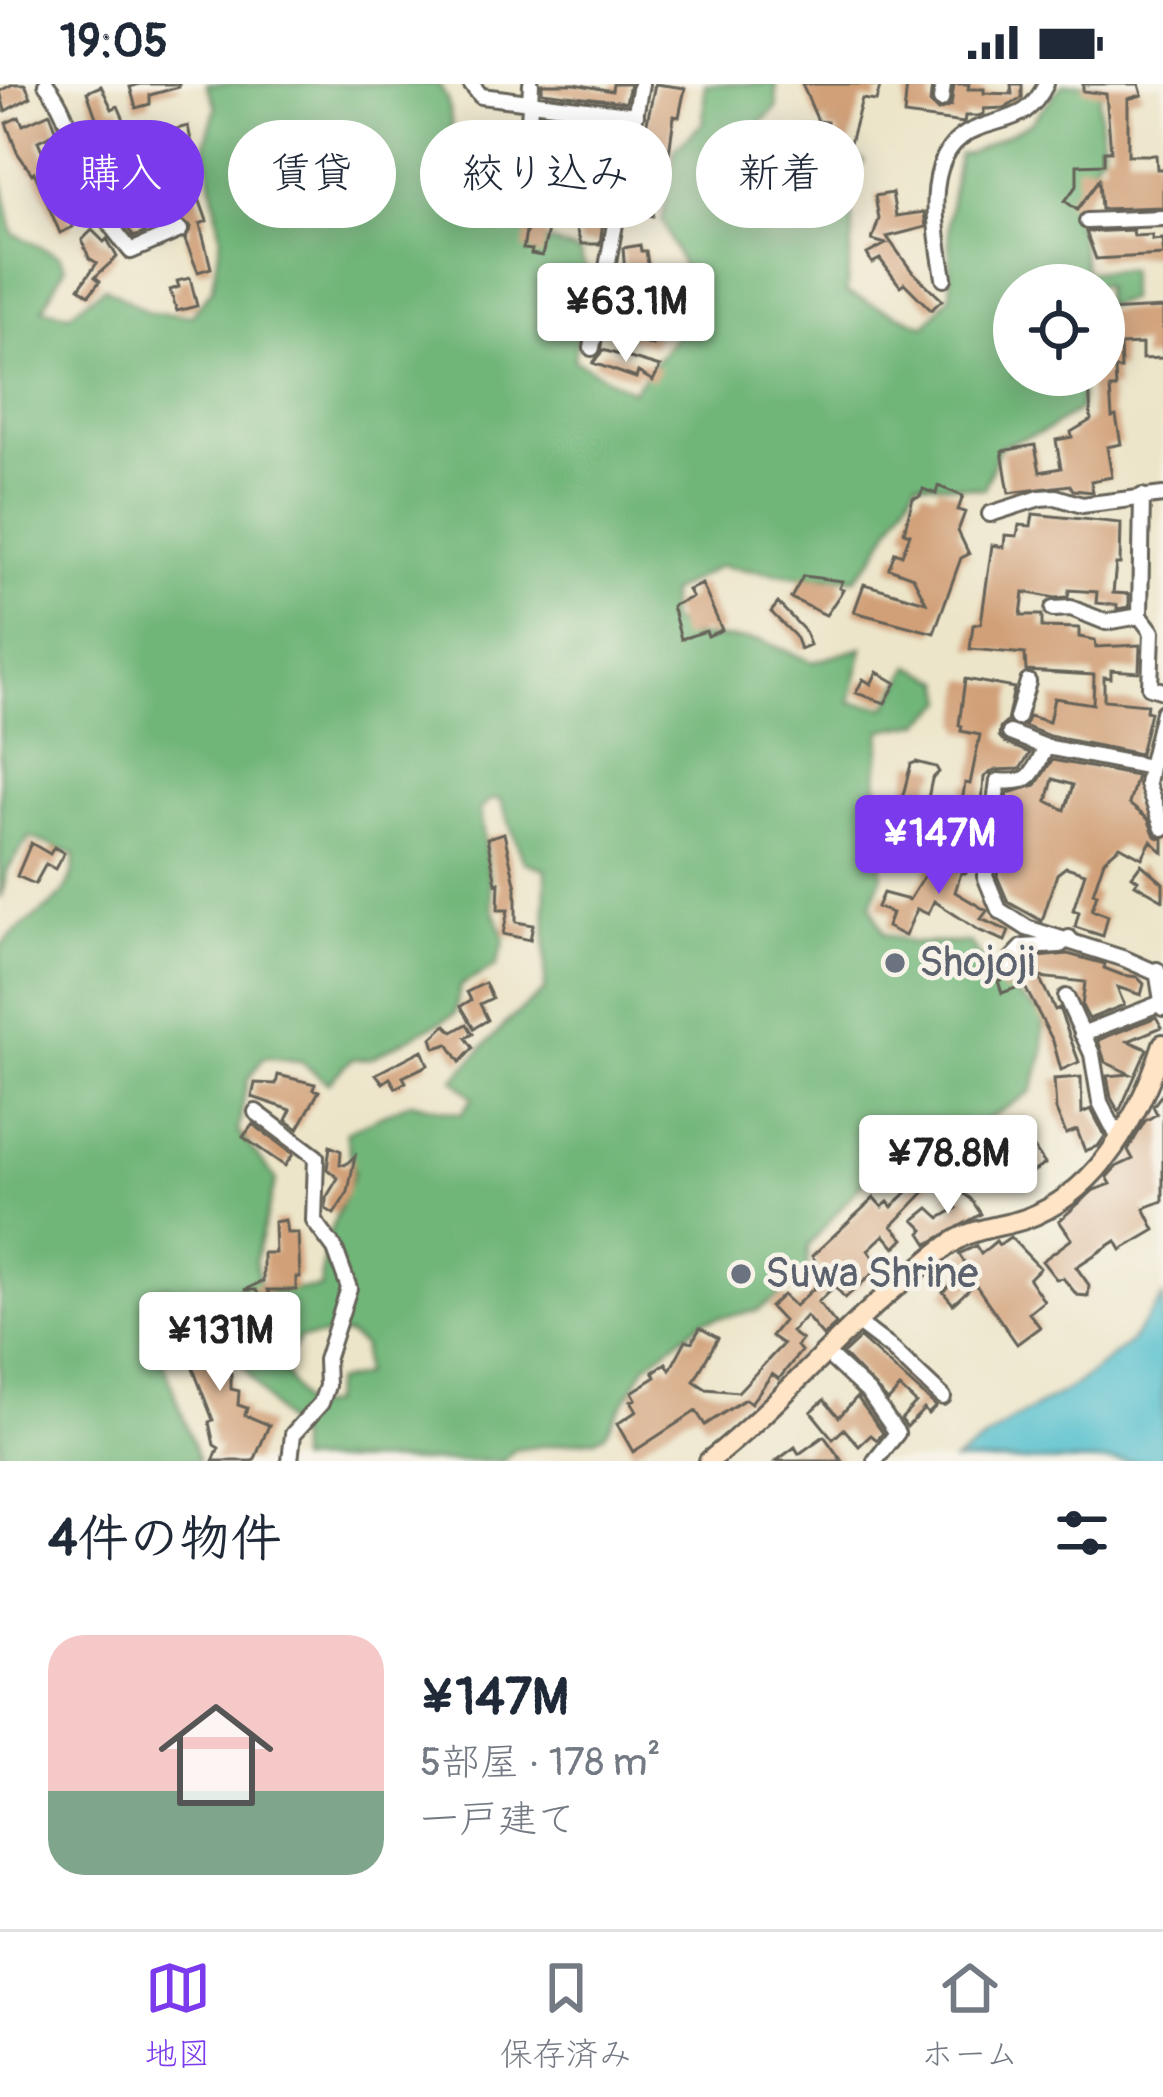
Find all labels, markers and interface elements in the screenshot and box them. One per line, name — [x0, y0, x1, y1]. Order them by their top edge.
text: 19:05 — [60, 14, 168, 70]
chip: 購入 — [36, 120, 204, 228]
chip: 賃貸 — [228, 120, 396, 228]
chip: 絞り込み — [420, 120, 672, 228]
chip: 新着 — [696, 120, 864, 228]
pin: ¥63.1M — [528, 263, 724, 365]
map controls — [993, 264, 1125, 396]
button: locate — [993, 264, 1125, 396]
text: ¥63.1M — [564, 277, 688, 326]
pin: ¥147M — [855, 795, 1023, 897]
text: ¥147M — [882, 809, 996, 858]
place label: Shojoji — [919, 937, 1035, 989]
marker: Shojoji — [882, 950, 908, 976]
pin: ¥78.8M — [850, 1115, 1046, 1217]
text: ¥78.8M — [886, 1129, 1010, 1178]
place label: Suwa Shrine — [765, 1248, 979, 1300]
marker: Suwa Shrine — [728, 1261, 754, 1287]
pin: ¥131M — [136, 1292, 304, 1394]
text: ¥131M — [166, 1306, 274, 1355]
icon: filters — [1049, 1500, 1115, 1566]
text: 4件の物件 — [48, 1507, 282, 1571]
text: ¥147M — [420, 1666, 569, 1730]
icon: home — [144, 1683, 288, 1827]
text: 5部屋 · 178 m² — [420, 1738, 661, 1787]
text: 一戸建て — [420, 1795, 576, 1844]
tab: 地図 — [145, 1955, 211, 2075]
tab: 保存済み — [500, 1955, 632, 2075]
tab: ホーム — [921, 1955, 1018, 2075]

